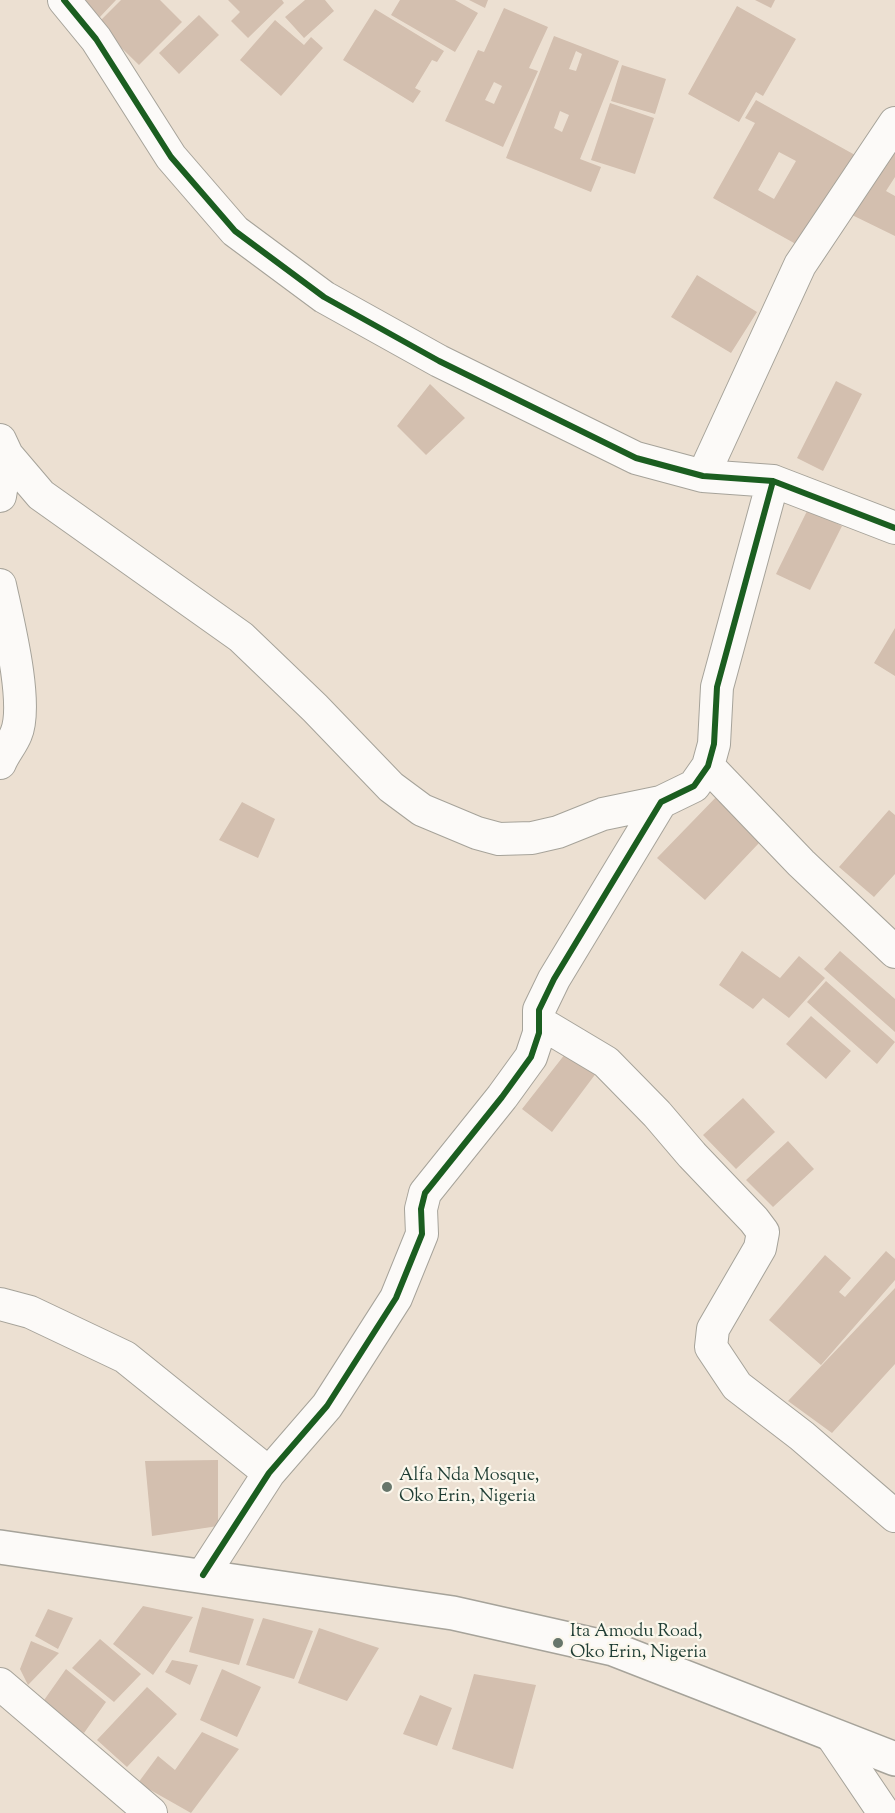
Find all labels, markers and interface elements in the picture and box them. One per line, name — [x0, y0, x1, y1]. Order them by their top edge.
place label: Alfa Nda Mosque, Oko Erin, Nigeria — [399, 1466, 539, 1508]
marker: Alfa Nda Mosque, Oko Erin, Nigeria — [380, 1480, 394, 1494]
place label: Ita Amodu Road, Oko Erin, Nigeria — [570, 1622, 707, 1664]
marker: Ita Amodu Road, Oko Erin, Nigeria — [551, 1636, 565, 1650]

